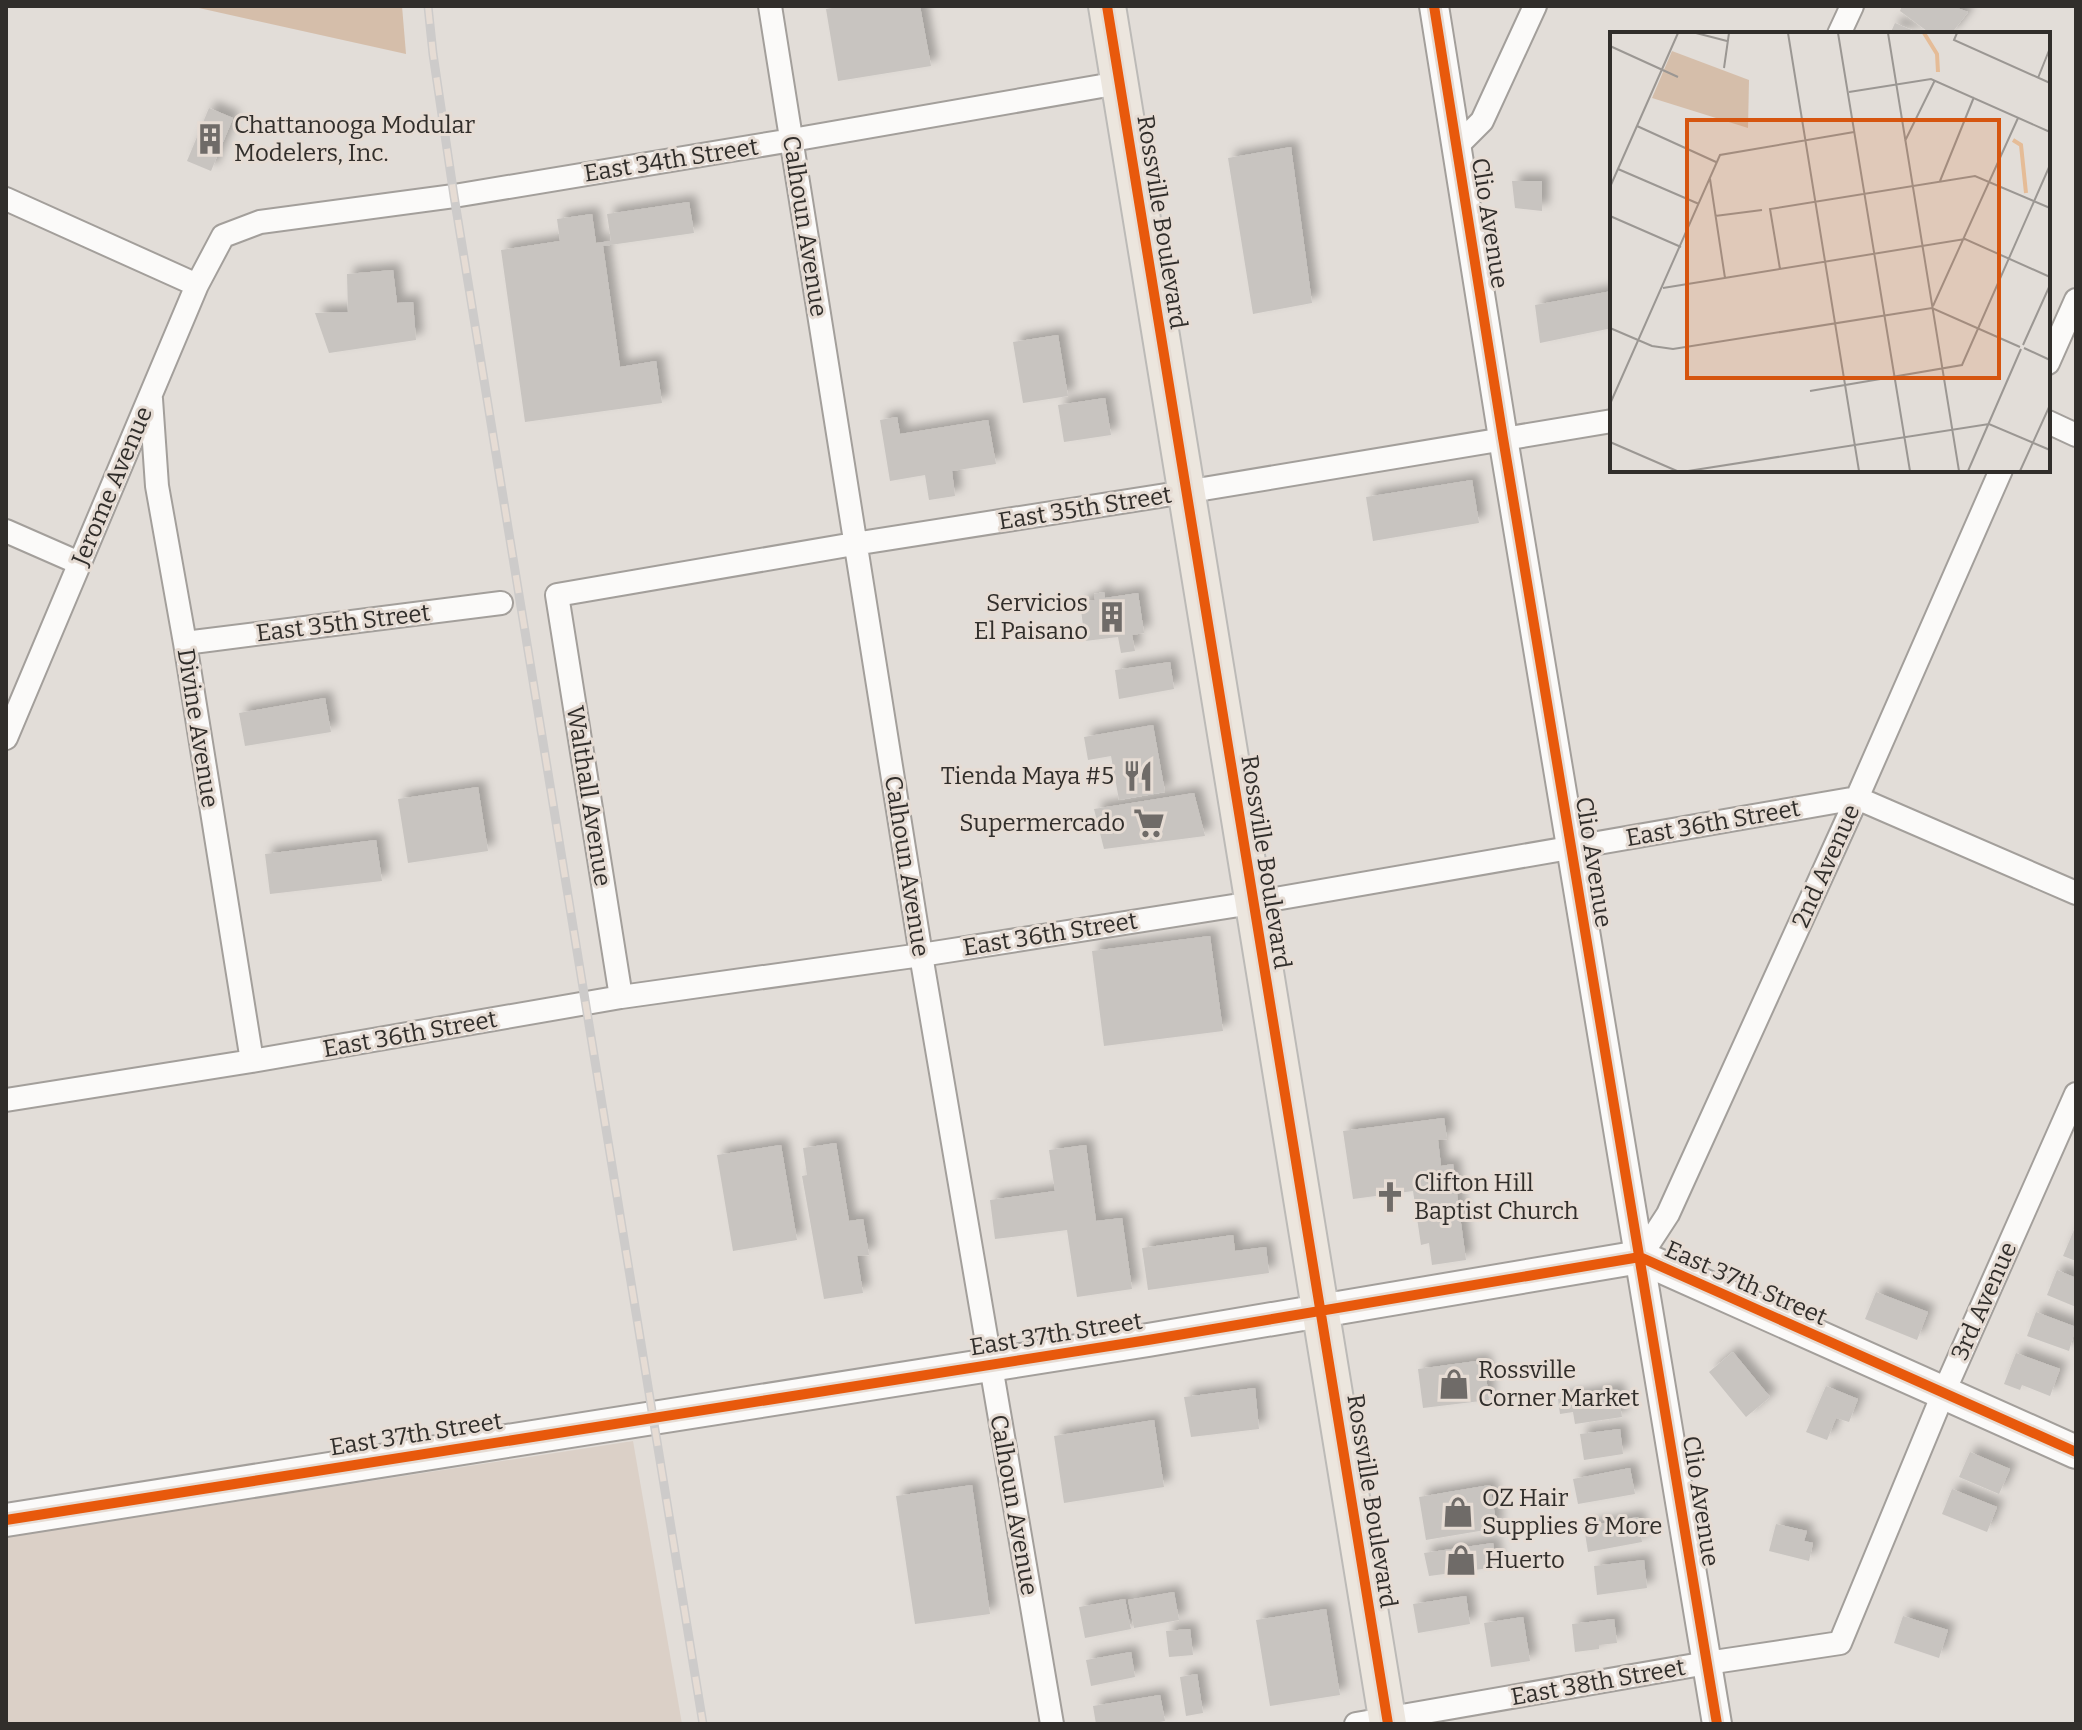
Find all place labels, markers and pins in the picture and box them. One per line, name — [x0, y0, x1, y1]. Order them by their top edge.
place label: Chattanooga Modular Modelers, Inc. — [234, 111, 476, 167]
building icon: Chattanooga Modular Modelers, Inc. — [193, 122, 227, 156]
place label: Servicios El Paisano — [974, 589, 1088, 645]
building icon: Servicios El Paisano — [1095, 600, 1129, 634]
restaurant icon: Tienda Maya #5 — [1121, 759, 1155, 793]
place label: Tienda Maya #5 — [941, 762, 1114, 790]
supermarket icon: Supermercado — [1132, 806, 1166, 840]
place label: Supermercado — [959, 809, 1125, 837]
place label: Clifton Hill Baptist Church — [1414, 1169, 1579, 1225]
church icon: Clifton Hill Baptist Church — [1373, 1180, 1407, 1214]
place label: Rossville Corner Market — [1478, 1356, 1640, 1412]
shop icon: Rossville Corner Market — [1437, 1367, 1471, 1401]
place label: OZ Hair Supplies & More — [1482, 1484, 1662, 1540]
shop icon: OZ Hair Supplies & More — [1441, 1495, 1475, 1529]
shop icon: Huerto — [1444, 1543, 1478, 1577]
place label: Huerto — [1485, 1546, 1565, 1574]

